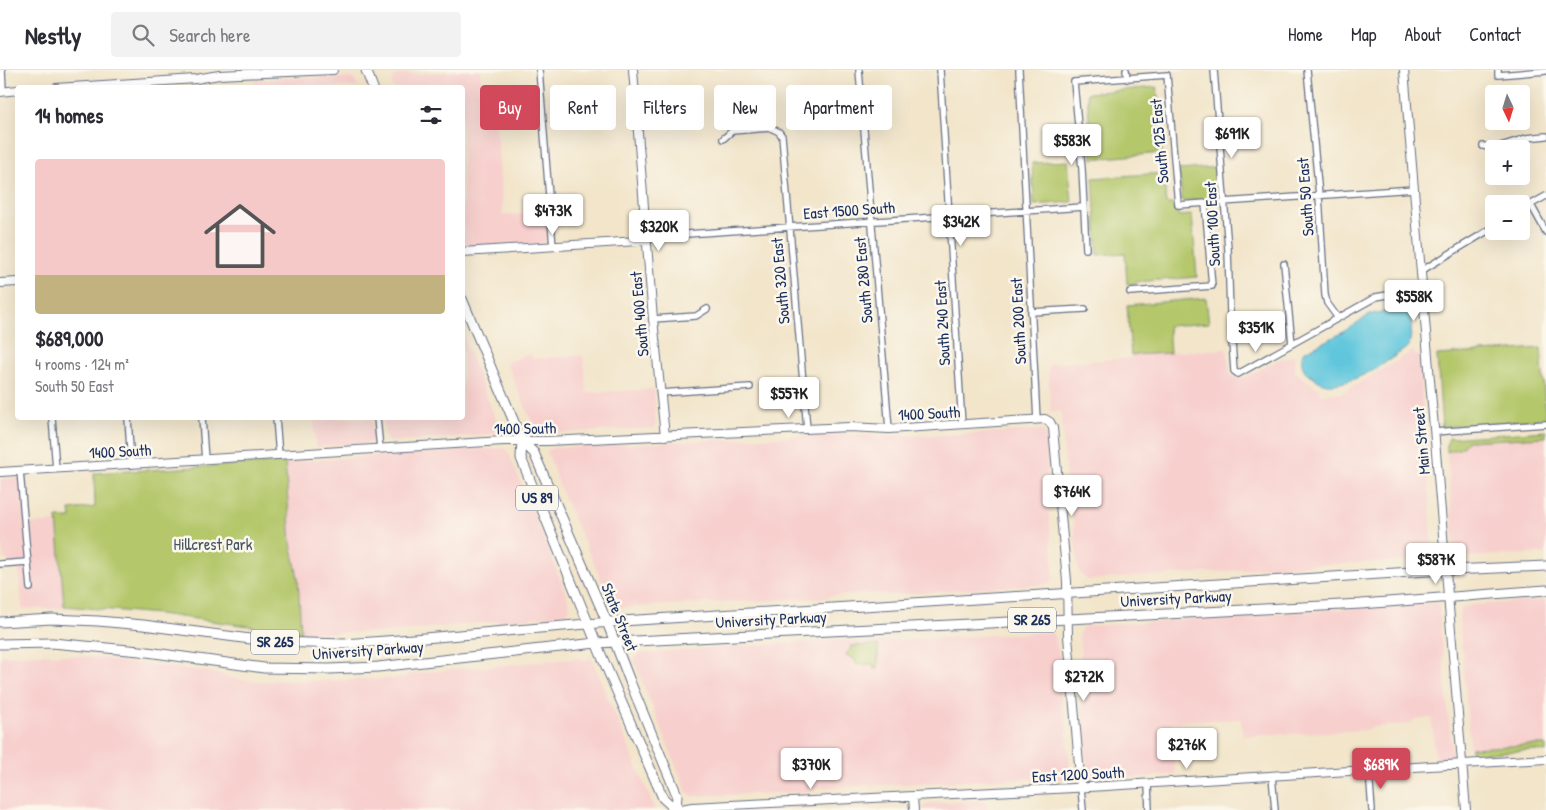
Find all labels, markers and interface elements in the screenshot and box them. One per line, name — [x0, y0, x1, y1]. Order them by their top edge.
search box — [111, 12, 461, 57]
text: Nestly — [25, 19, 81, 51]
icon: search — [129, 21, 157, 49]
text: Search here — [169, 22, 251, 48]
text: Home — [1288, 22, 1323, 47]
text: Map — [1351, 22, 1376, 47]
text: About — [1404, 22, 1441, 47]
text: Contact — [1469, 22, 1521, 47]
chip: Buy — [480, 85, 540, 130]
chip: Rent — [550, 85, 616, 130]
chip: Filters — [626, 85, 704, 130]
chip: New — [714, 85, 776, 130]
chip: Apartment — [786, 85, 892, 130]
north arrow — [1485, 85, 1530, 130]
map controls — [1485, 85, 1530, 240]
street label: South 125 East — [1144, 97, 1174, 184]
text: 14 homes — [35, 101, 103, 130]
icon: filters — [417, 101, 445, 129]
pin: $691K — [1197, 116, 1267, 159]
text: $691K — [1215, 122, 1249, 144]
pin: $583K — [1037, 124, 1107, 166]
text: $583K — [1053, 129, 1091, 151]
button: + — [1485, 140, 1530, 185]
street label: South 50 East — [1291, 156, 1319, 237]
street label: South 100 East — [1199, 181, 1225, 267]
icon: home — [195, 191, 285, 281]
pin: $473K — [518, 194, 588, 236]
button: − — [1485, 195, 1530, 240]
street label: East 1500 South — [802, 196, 896, 224]
text: $473K — [534, 199, 572, 221]
pin: $342K — [926, 204, 996, 247]
pin: $320K — [624, 210, 694, 252]
text: $342K — [942, 210, 980, 232]
text: $320K — [640, 215, 678, 237]
street label: South 320 East — [765, 236, 795, 325]
street label: South 280 East — [848, 236, 878, 324]
street label: South 400 East — [624, 270, 654, 357]
street label: South 200 East — [1005, 277, 1031, 365]
street label: South 240 East — [929, 279, 955, 366]
pin: $558K — [1379, 280, 1449, 322]
text: $558K — [1396, 285, 1432, 307]
pin: $351K — [1221, 310, 1291, 353]
text: $351K — [1238, 316, 1274, 338]
text: $689,000 — [35, 324, 103, 353]
text: 4 rooms · 124 m² — [35, 353, 129, 375]
text: South 50 East — [35, 375, 114, 397]
pin: $557K — [754, 376, 824, 419]
text: $557K — [770, 382, 808, 404]
street label: 1400 South — [897, 400, 961, 426]
street label: Main Street — [1407, 406, 1435, 476]
street label: 1400 South — [494, 416, 557, 440]
street label: 1400 South — [88, 438, 152, 464]
pin: $764K — [1037, 474, 1107, 517]
text: $764K — [1054, 480, 1090, 502]
road number: US 89 — [516, 486, 558, 510]
park label: Hillcrest Park — [174, 533, 253, 555]
pin: $587K — [1401, 542, 1471, 585]
text: $587K — [1417, 548, 1455, 570]
street label: State Street — [596, 580, 644, 655]
street label: University Parkway — [1120, 584, 1232, 612]
street label: University Parkway — [715, 605, 827, 633]
road number: SR 265 — [1008, 608, 1056, 632]
road number: SR 265 — [251, 630, 299, 654]
street label: University Parkway — [312, 635, 425, 665]
pin: $272K — [1049, 660, 1119, 702]
text: $272K — [1064, 665, 1104, 687]
pin: $276K — [1152, 728, 1222, 770]
text: $276K — [1168, 733, 1206, 755]
pin: $370K — [776, 748, 846, 790]
pin: $689K — [1346, 748, 1416, 790]
text: $370K — [792, 753, 830, 775]
text: $689K — [1363, 753, 1399, 775]
street label: East 1200 South — [1031, 761, 1125, 787]

